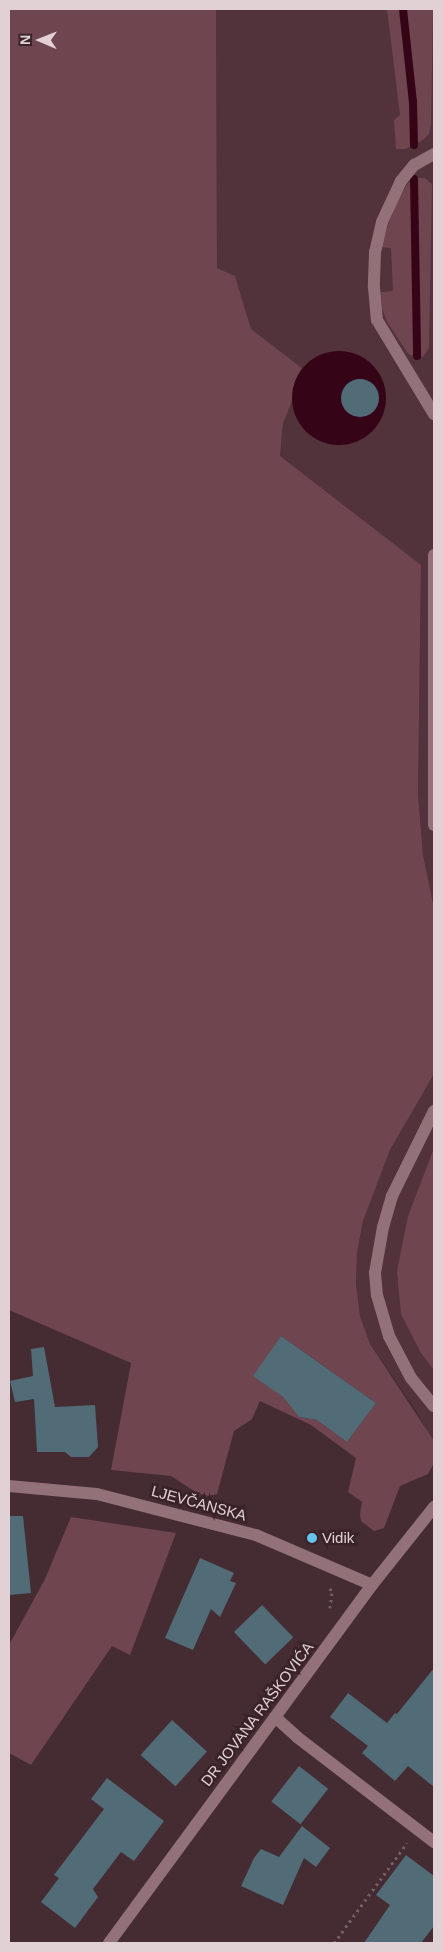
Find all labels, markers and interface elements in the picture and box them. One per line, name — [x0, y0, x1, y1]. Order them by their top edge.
north arrow — [15, 15, 65, 65]
text: N — [17, 35, 33, 45]
street label: LJEVČANSKA — [150, 1482, 248, 1524]
place label: Vidik — [322, 1529, 354, 1547]
marker: Vidik — [306, 1532, 318, 1544]
street label: DR JOVANA RAŠKOVIĆA — [197, 1638, 317, 1790]

